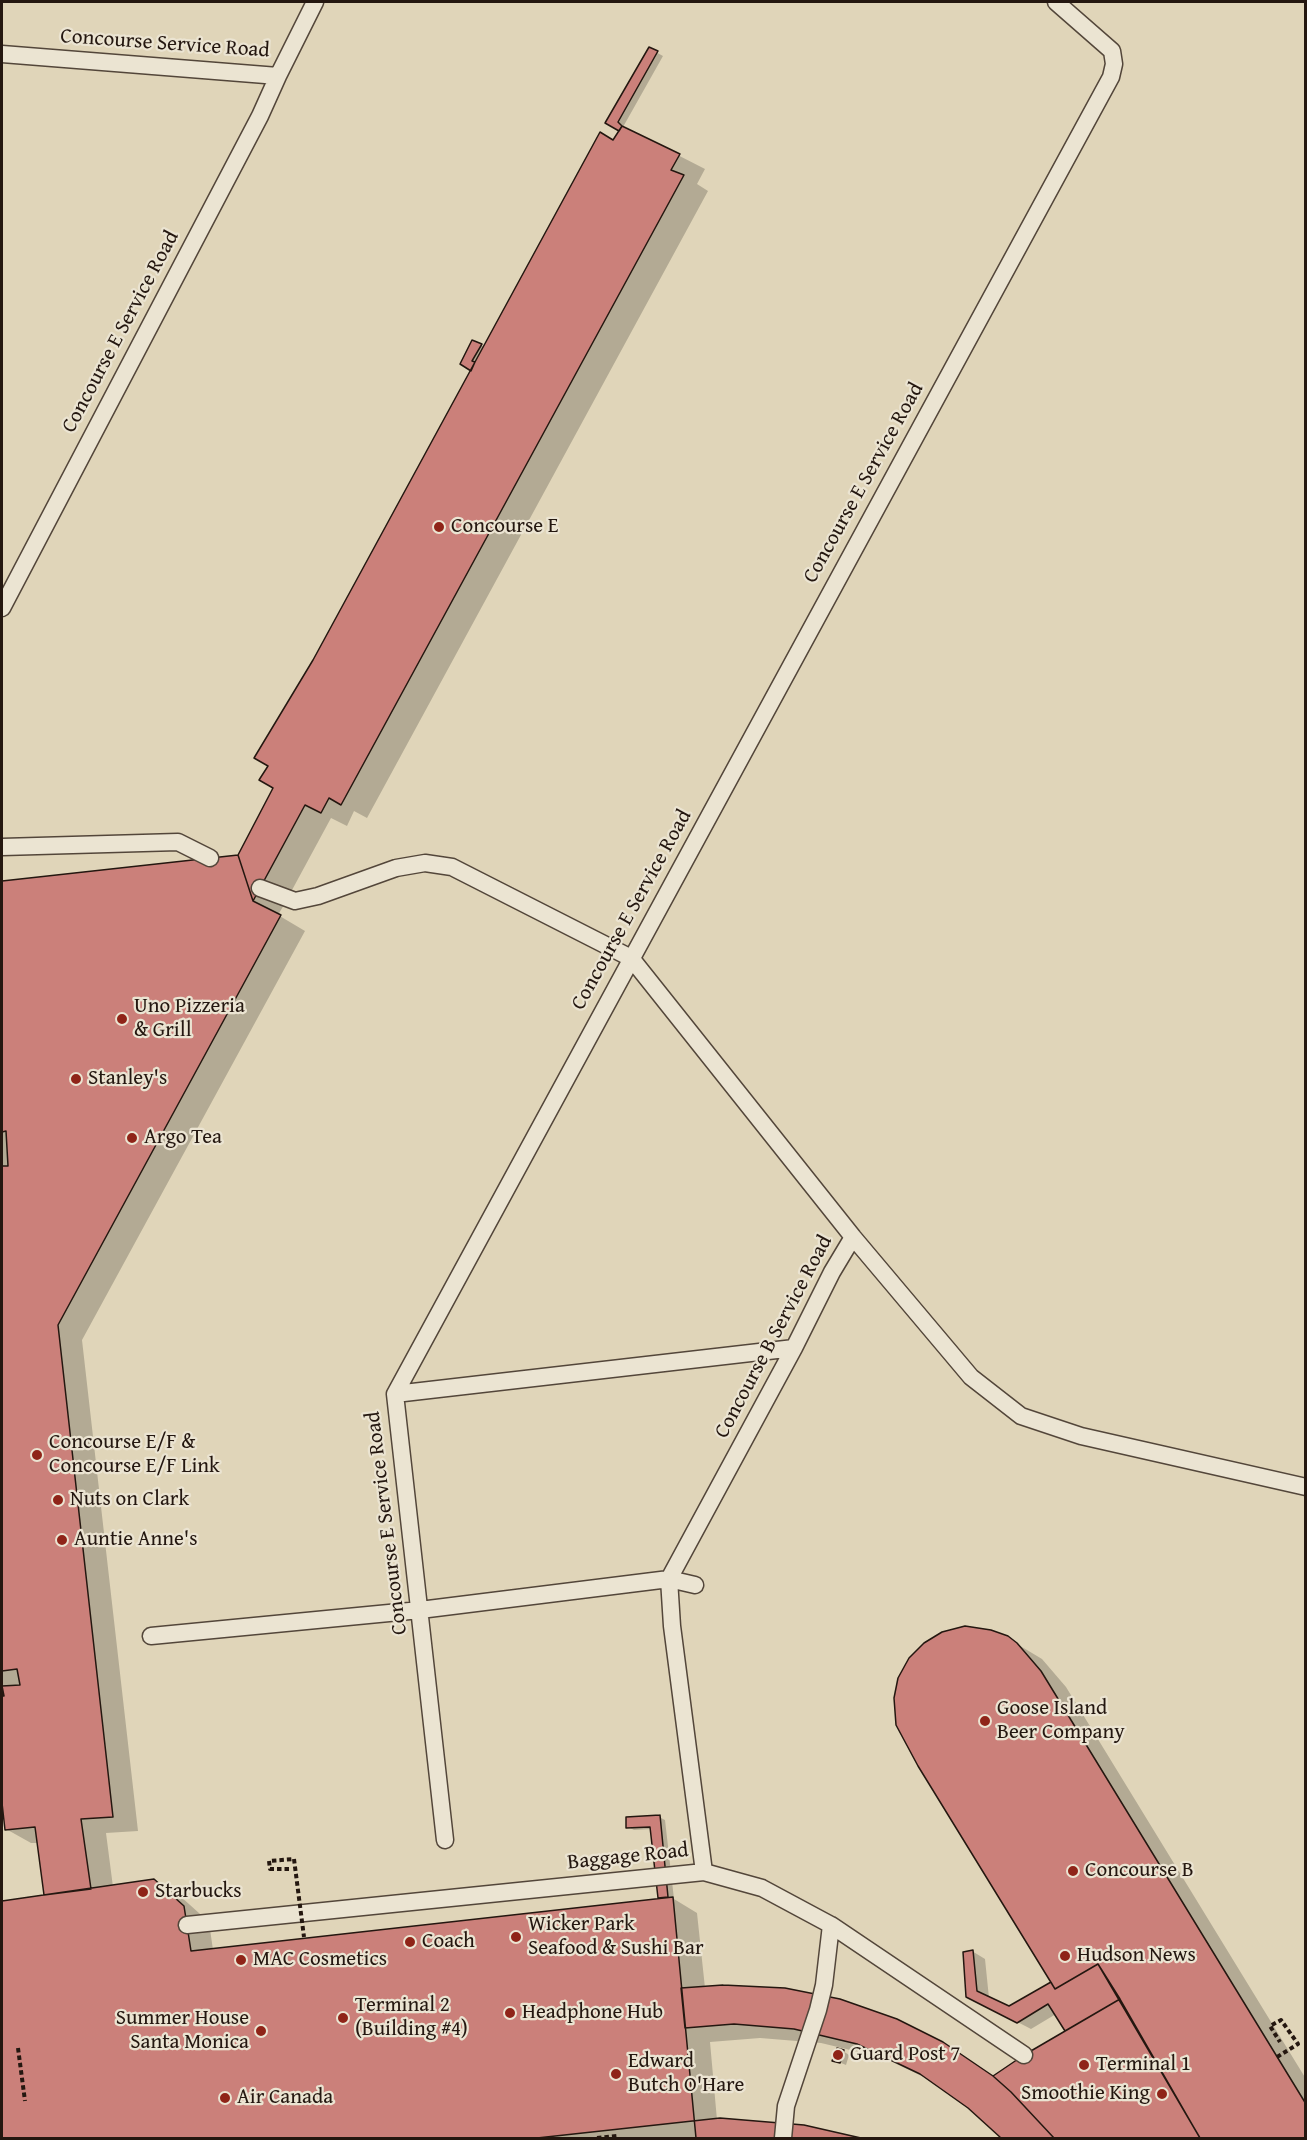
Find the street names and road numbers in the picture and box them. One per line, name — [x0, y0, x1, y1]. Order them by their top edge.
street label: Concourse Service Road — [60, 24, 270, 64]
street label: Concourse E Service Road — [57, 227, 185, 437]
street label: Concourse E Service Road — [798, 379, 930, 587]
street label: Concourse E Service Road — [566, 806, 698, 1014]
street label: Concourse B Service Road — [710, 1231, 838, 1443]
street label: Concourse E Service Road — [361, 1410, 413, 1636]
street label: Baggage Road — [566, 1838, 690, 1876]

